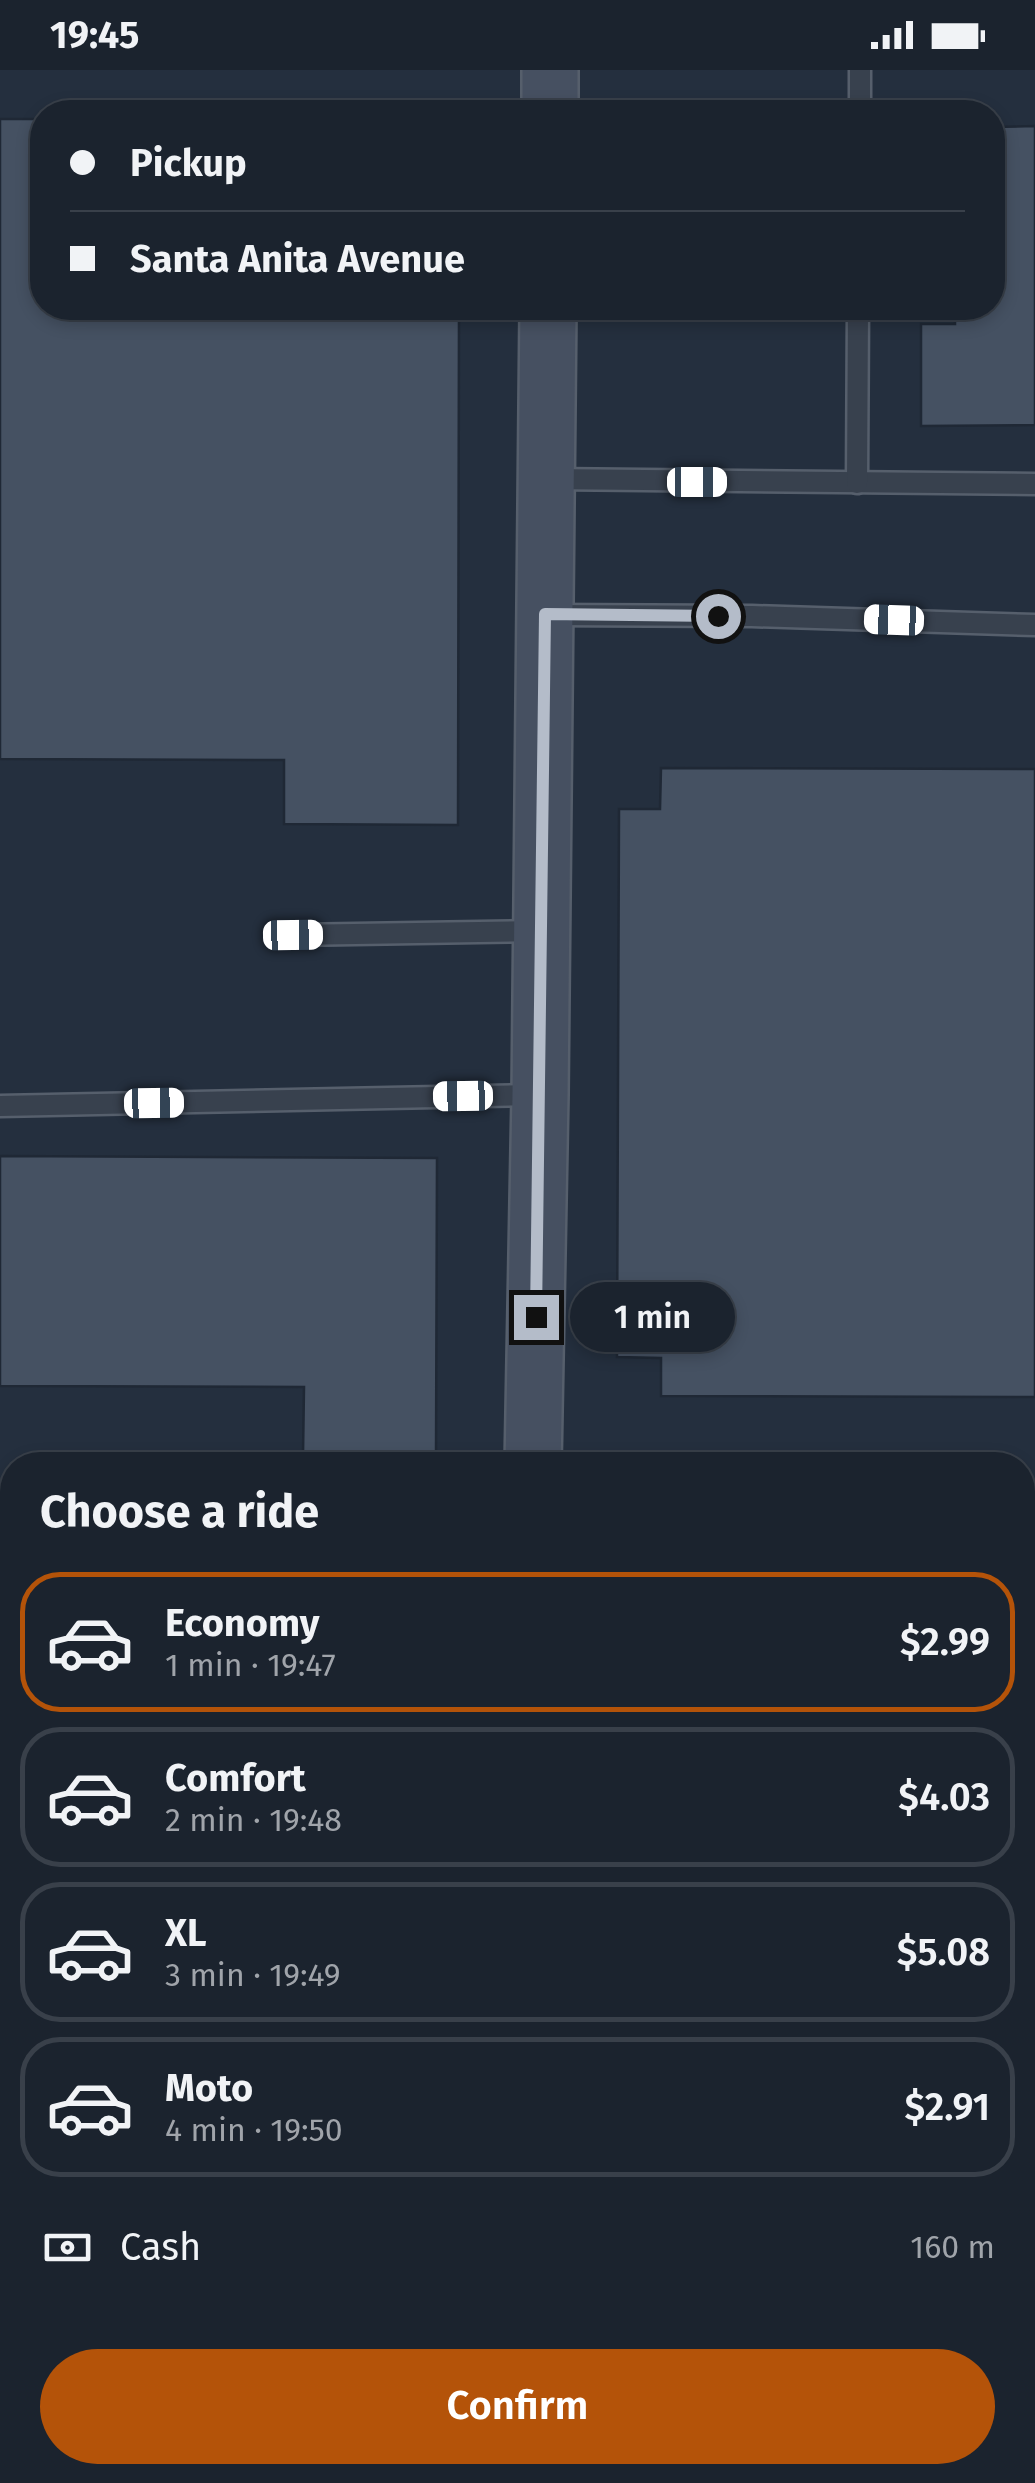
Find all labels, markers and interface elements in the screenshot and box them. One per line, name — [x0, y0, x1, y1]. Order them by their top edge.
text: 19:45 — [50, 12, 139, 58]
text: Pickup — [130, 140, 247, 186]
text: Santa Anita Avenue — [130, 236, 465, 282]
car — [667, 467, 727, 497]
route start — [696, 594, 741, 639]
car — [863, 604, 925, 636]
car — [263, 919, 323, 951]
car — [433, 1080, 493, 1112]
car — [124, 1087, 184, 1119]
callout: 1 min — [571, 1282, 736, 1352]
route end — [514, 1295, 559, 1340]
text: 1 min — [614, 1298, 691, 1336]
text: Choose a ride — [40, 1485, 319, 1539]
icon: car — [45, 1597, 135, 1687]
text: Economy — [165, 1600, 320, 1646]
text: $2.99 — [900, 1619, 990, 1665]
text: 1 min · 19:47 — [165, 1646, 336, 1684]
icon: car — [45, 1752, 135, 1842]
text: Comfort — [165, 1755, 306, 1801]
text: $4.03 — [898, 1774, 990, 1820]
text: 2 min · 19:48 — [165, 1801, 342, 1839]
icon: car — [45, 1907, 135, 1997]
text: XL — [165, 1910, 207, 1956]
text: $5.08 — [897, 1929, 990, 1975]
text: 3 min · 19:49 — [165, 1956, 341, 1994]
icon: car — [45, 2062, 135, 2152]
text: Moto — [165, 2065, 253, 2111]
text: $2.91 — [904, 2084, 990, 2130]
text: 4 min · 19:50 — [165, 2111, 343, 2149]
icon: cash — [40, 2220, 95, 2275]
text: Cash — [120, 2224, 201, 2270]
text: 160 m — [910, 2228, 995, 2266]
button: Confirm — [40, 2349, 995, 2464]

